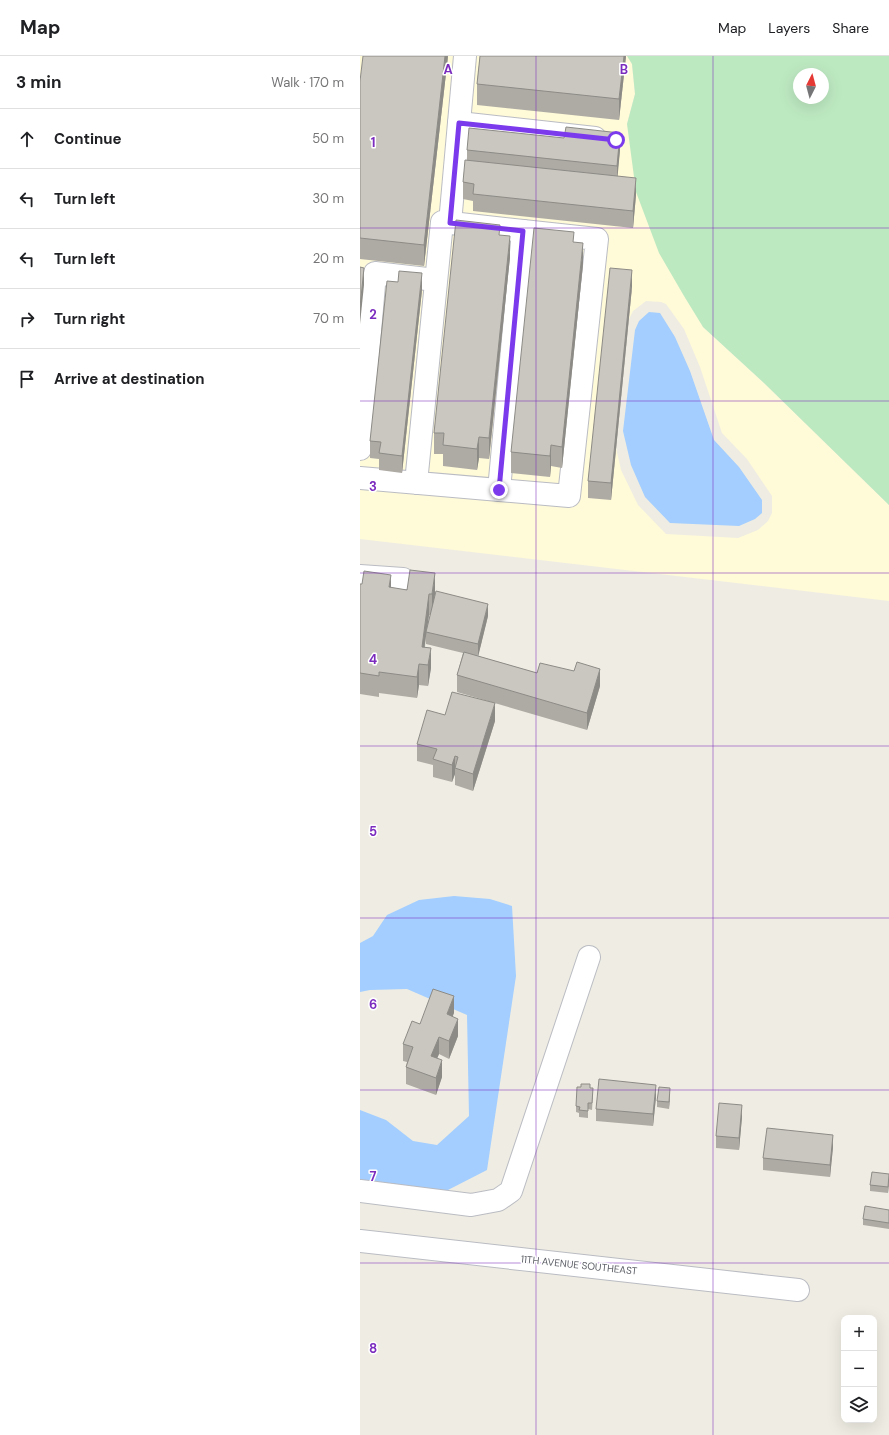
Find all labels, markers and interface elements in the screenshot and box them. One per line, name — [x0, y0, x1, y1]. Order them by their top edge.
text: Map — [20, 15, 60, 40]
text: Map — [718, 19, 746, 37]
text: Layers — [768, 19, 810, 37]
text: Share — [832, 19, 869, 37]
text: A — [443, 61, 453, 78]
text: B — [620, 61, 628, 78]
north arrow — [793, 68, 829, 104]
text: 3 min — [16, 71, 61, 93]
text: Walk · 170 m — [271, 74, 344, 91]
icon: ahead — [16, 128, 38, 150]
text: Continue — [54, 129, 122, 149]
text: 50 m — [312, 130, 344, 147]
route start — [607, 131, 625, 149]
text: 1 — [371, 134, 375, 151]
icon: left — [16, 188, 38, 210]
text: Turn left — [54, 189, 115, 209]
text: 30 m — [312, 190, 344, 207]
icon: left — [16, 248, 38, 270]
text: Turn left — [54, 249, 115, 269]
text: 20 m — [313, 250, 344, 267]
text: 2 — [369, 306, 377, 323]
icon: right — [16, 308, 38, 330]
text: Turn right — [54, 309, 125, 329]
text: 70 m — [313, 310, 344, 327]
icon: arrive — [16, 368, 38, 390]
text: Arrive at destination — [54, 369, 205, 389]
text: 3 — [369, 478, 377, 495]
route end — [490, 481, 508, 499]
text: 4 — [369, 651, 377, 668]
text: 5 — [369, 823, 377, 840]
text: 6 — [369, 996, 377, 1013]
text: 7 — [370, 1168, 377, 1185]
street label: 11TH AVENUE SOUTHEAST — [520, 1252, 638, 1278]
map controls — [841, 1315, 877, 1423]
button: + — [841, 1315, 877, 1351]
text: 8 — [369, 1340, 377, 1357]
button: − — [841, 1351, 877, 1387]
button: layers — [841, 1387, 877, 1423]

